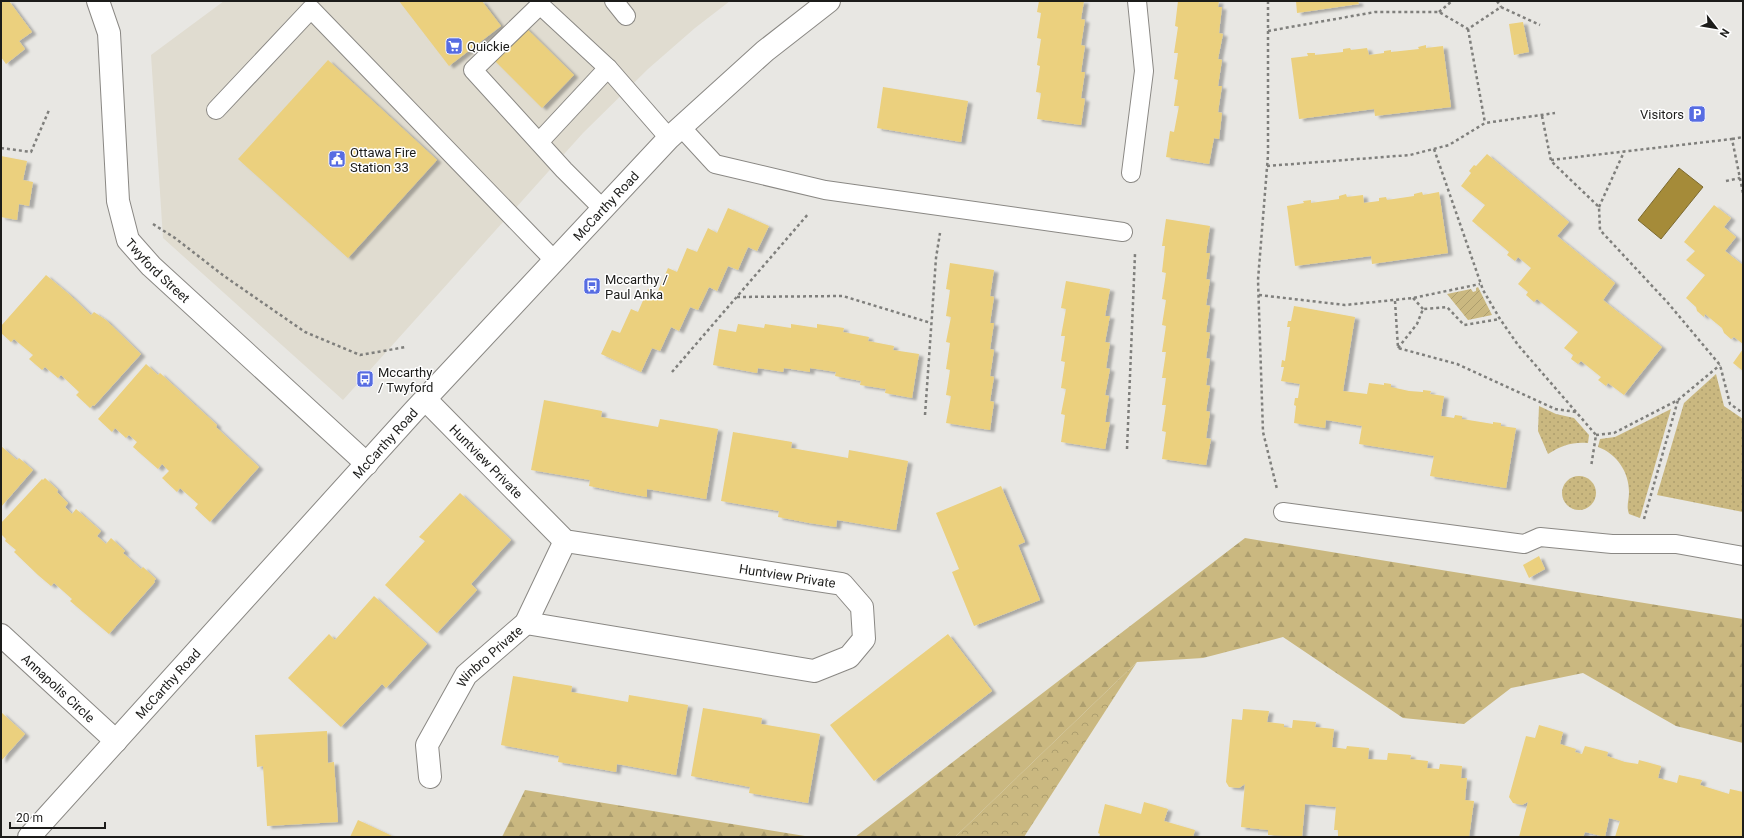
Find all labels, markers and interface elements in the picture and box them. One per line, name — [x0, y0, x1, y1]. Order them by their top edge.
north arrow — [1696, 8, 1736, 48]
text: N — [1716, 26, 1732, 40]
supermarket icon: Quickie — [444, 36, 464, 56]
place label: Quickie — [467, 39, 510, 54]
parking icon: Visitors — [1687, 104, 1707, 124]
place label: Visitors — [1640, 107, 1684, 122]
place label: Ottawa Fire Station 33 — [350, 145, 416, 175]
public building icon: Ottawa Fire Station 33 — [327, 149, 347, 169]
street label: McCarthy Road — [570, 168, 642, 243]
street label: Twyford Street — [123, 235, 193, 305]
place label: Mccarthy / Paul Anka — [605, 272, 668, 302]
bus stop icon: Mccarthy / Paul Anka — [582, 276, 602, 296]
place label: Mccarthy / Twyford — [378, 365, 433, 395]
bus stop icon: Mccarthy / Twyford — [355, 369, 375, 389]
street label: McCarthy Road — [350, 405, 420, 481]
street label: Huntview Private — [447, 421, 526, 501]
street label: Huntview Private — [738, 561, 837, 590]
street label: Winbro Private — [453, 622, 525, 690]
street label: McCarthy Road — [132, 645, 203, 722]
street label: Annapolis Circle — [19, 651, 98, 725]
scale bar — [10, 804, 105, 830]
text: 20 m — [16, 811, 43, 825]

